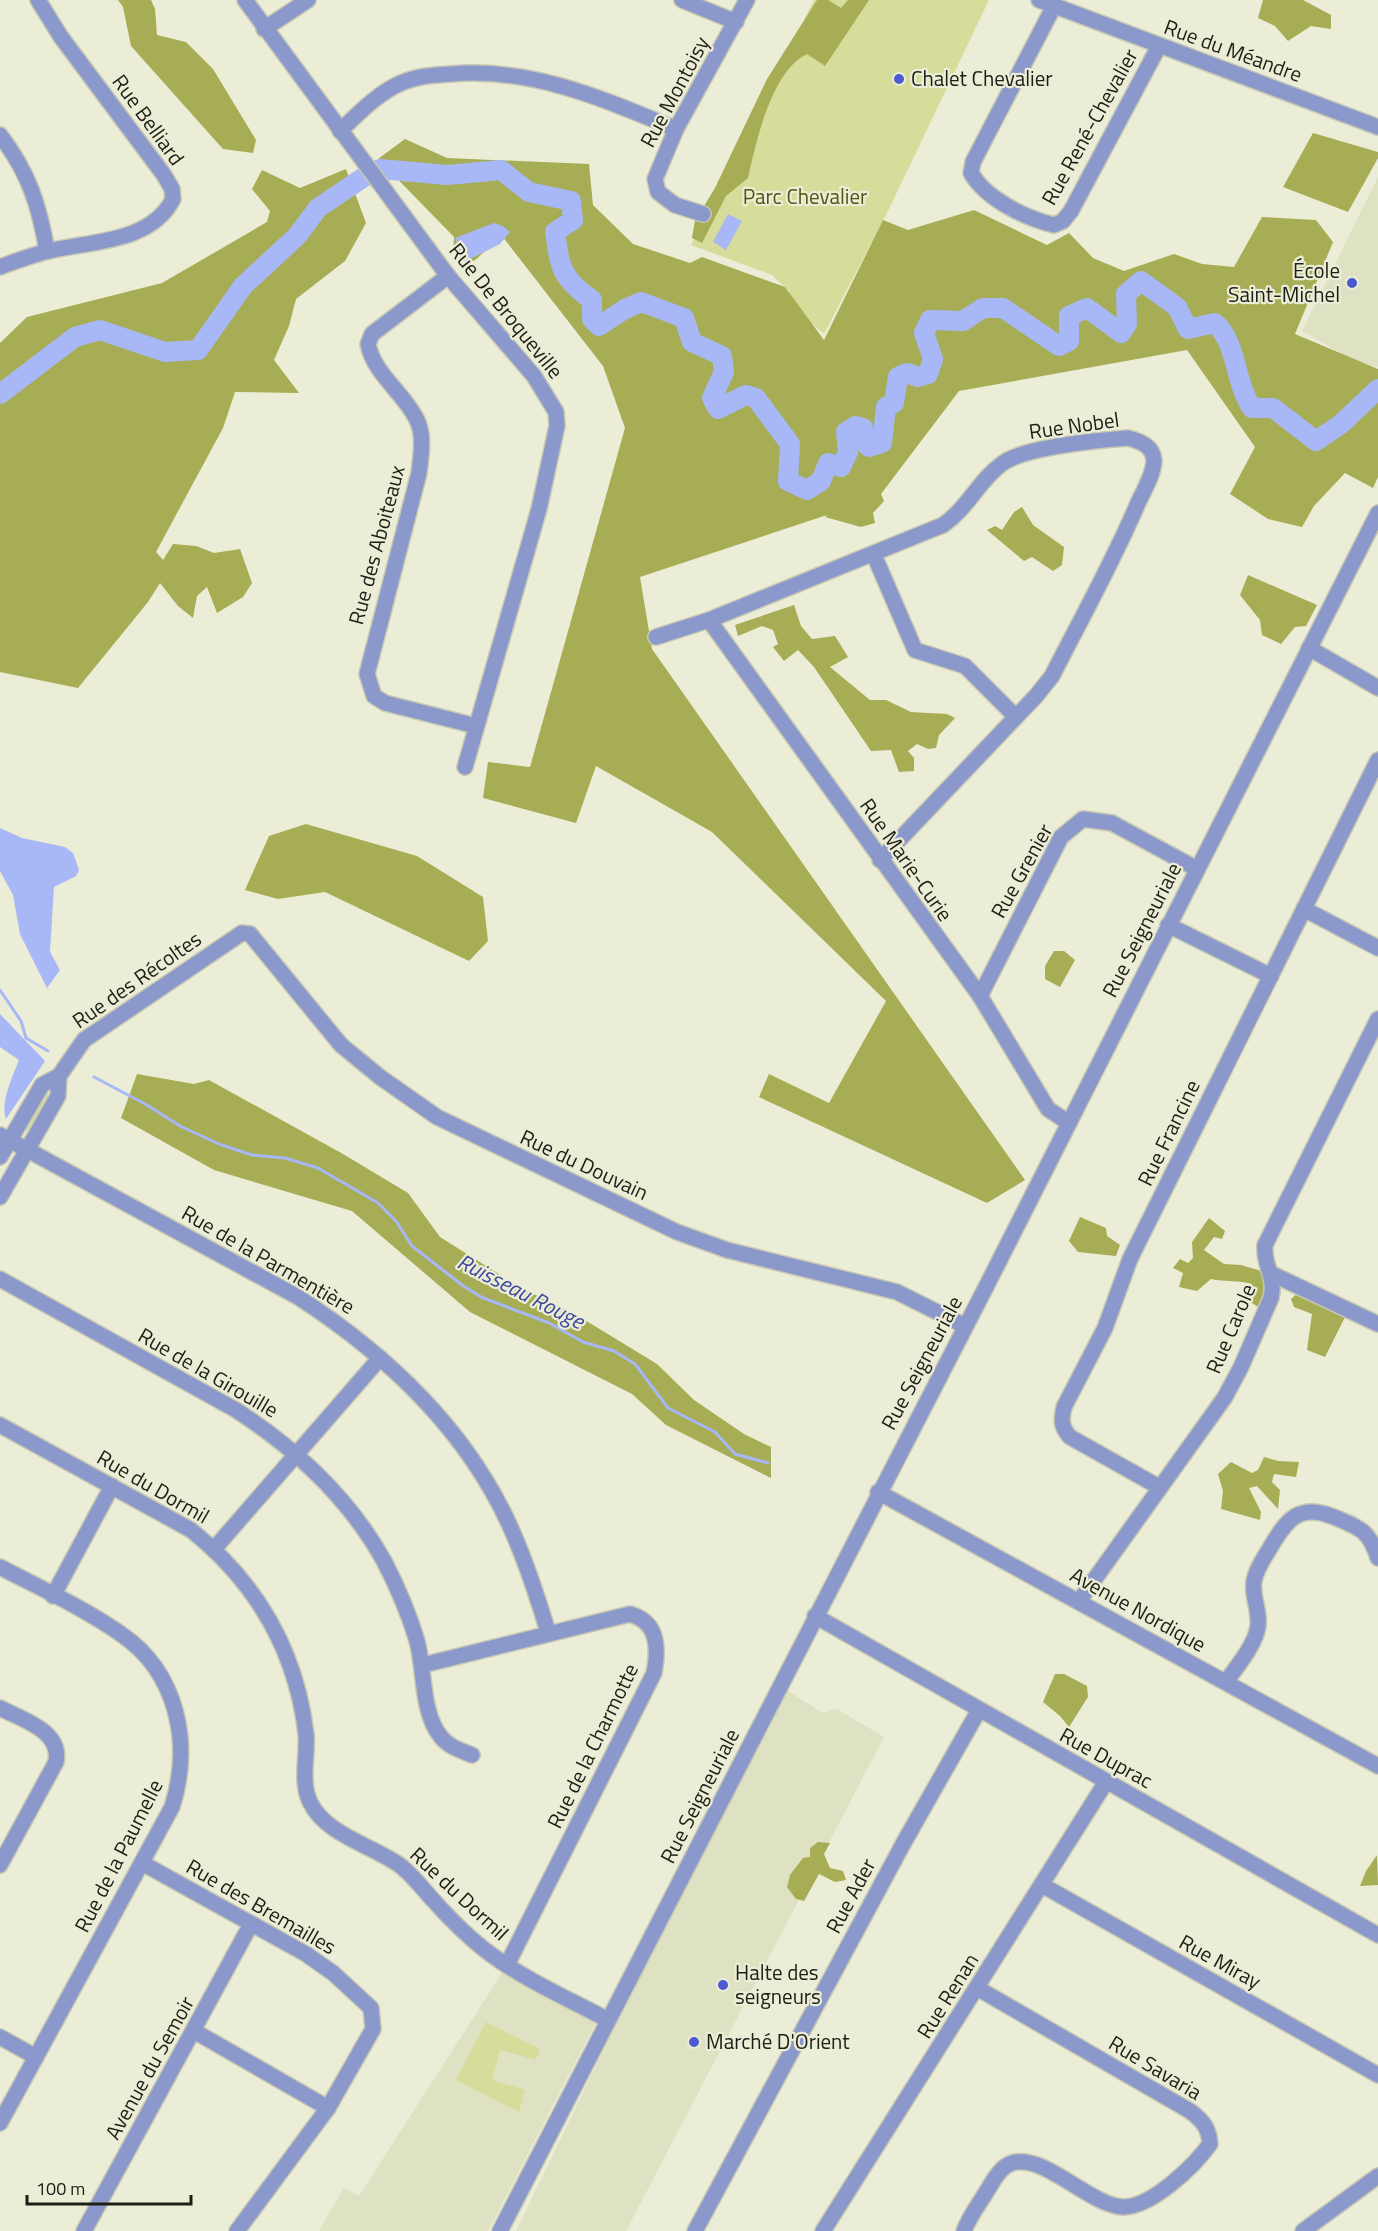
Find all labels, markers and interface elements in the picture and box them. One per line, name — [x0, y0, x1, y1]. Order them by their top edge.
street label: Rue du Méandre — [1160, 10, 1307, 90]
street label: Rue Montoisy — [631, 30, 717, 153]
street label: Rue René-Chevalier — [1033, 42, 1145, 211]
place label: Chalet Chevalier — [911, 62, 1053, 94]
street label: Rue Belliard — [105, 67, 193, 172]
marker: Chalet Chevalier — [892, 72, 906, 86]
park label: Parc Chevalier — [743, 180, 867, 212]
street label: Rue De Broqueville — [442, 236, 572, 385]
place label: École Saint-Michel — [1228, 254, 1340, 310]
marker: École Saint-Michel — [1345, 276, 1359, 290]
street label: Rue Nobel — [1027, 403, 1121, 447]
street label: Rue des Aboiteaux — [339, 461, 413, 628]
street label: Rue Marie-Curie — [852, 791, 961, 928]
street label: Rue Grenier — [982, 817, 1060, 924]
street label: Rue Seigneuriale — [1093, 857, 1189, 1003]
street label: Rue des Récoltes — [65, 923, 208, 1036]
street label: Rue Francine — [1129, 1074, 1208, 1191]
street label: Rue du Douvain — [515, 1120, 654, 1208]
street label: Rue de la Parmentière — [176, 1196, 361, 1322]
water label: Ruisseau Rouge — [452, 1244, 592, 1338]
street label: Rue Carole — [1197, 1279, 1263, 1378]
street label: Rue Seigneuriale — [872, 1290, 970, 1435]
street label: Rue de la Girouille — [132, 1319, 285, 1425]
street label: Rue du Dormil — [91, 1441, 216, 1531]
street label: Avenue Nordique — [1065, 1559, 1212, 1660]
street label: Rue de la Charmotte — [538, 1658, 646, 1833]
street label: Rue Duprac — [1054, 1718, 1159, 1796]
street label: Rue Seigneuriale — [651, 1723, 747, 1869]
street label: Rue de la Paumelle — [66, 1773, 171, 1938]
street label: Rue du Dormil — [403, 1839, 516, 1948]
street label: Rue des Bremailles — [180, 1850, 343, 1962]
street label: Rue Ader — [817, 1852, 883, 1939]
street label: Rue Miray — [1174, 1925, 1267, 1997]
street label: Rue Renan — [908, 1946, 986, 2045]
place label: Halte des seigneurs — [735, 1956, 821, 2012]
marker: Halte des seigneurs — [716, 1978, 730, 1992]
street label: Avenue du Semoir — [96, 1990, 202, 2145]
place label: Marché D'Orient — [706, 2025, 850, 2057]
street label: Rue Savaria — [1103, 2027, 1209, 2108]
marker: Marché D'Orient — [687, 2035, 701, 2049]
scale bar — [27, 2168, 190, 2206]
text: 100 m — [36, 2175, 85, 2202]

